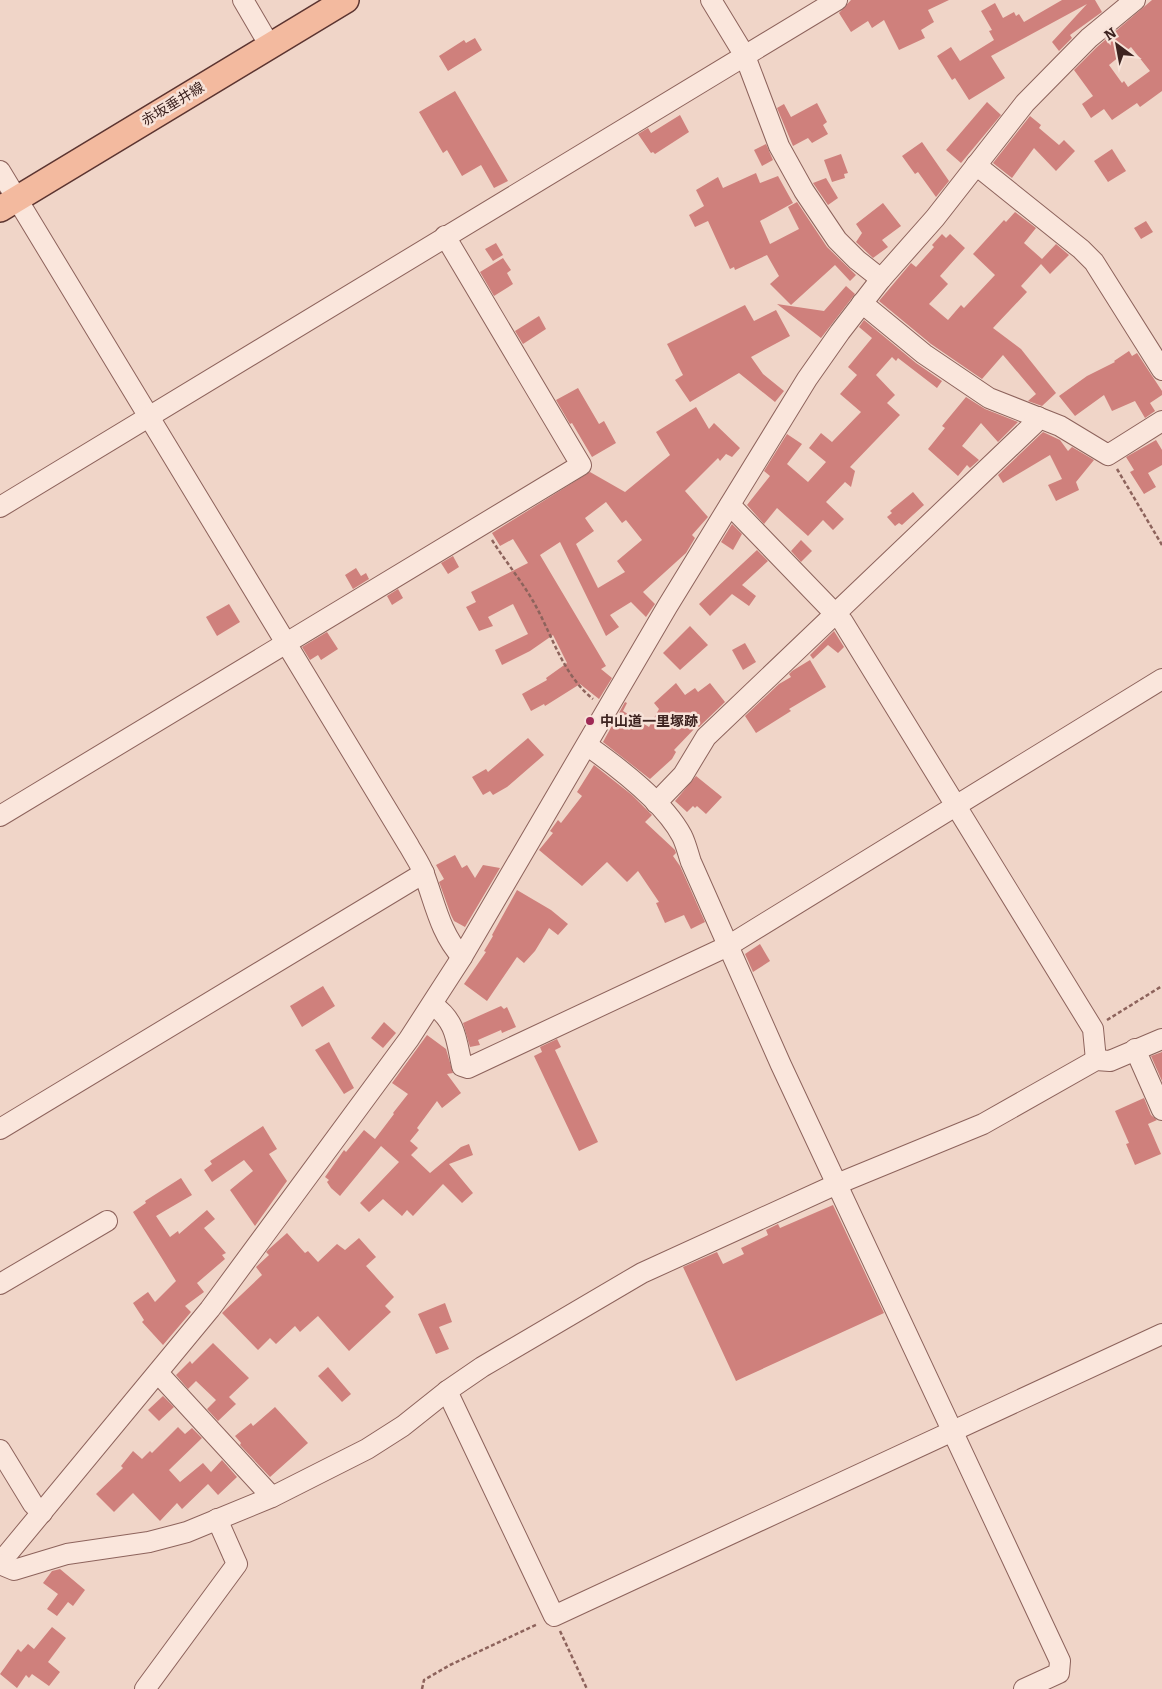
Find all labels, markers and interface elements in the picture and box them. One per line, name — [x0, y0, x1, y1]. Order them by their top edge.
north arrow — [1092, 20, 1142, 70]
text: N — [1101, 24, 1120, 44]
street label: 赤坂垂井線 — [139, 79, 207, 129]
place label: 中山道一里塚跡 — [600, 713, 698, 730]
marker: 中山道一里塚跡 — [584, 715, 596, 727]

